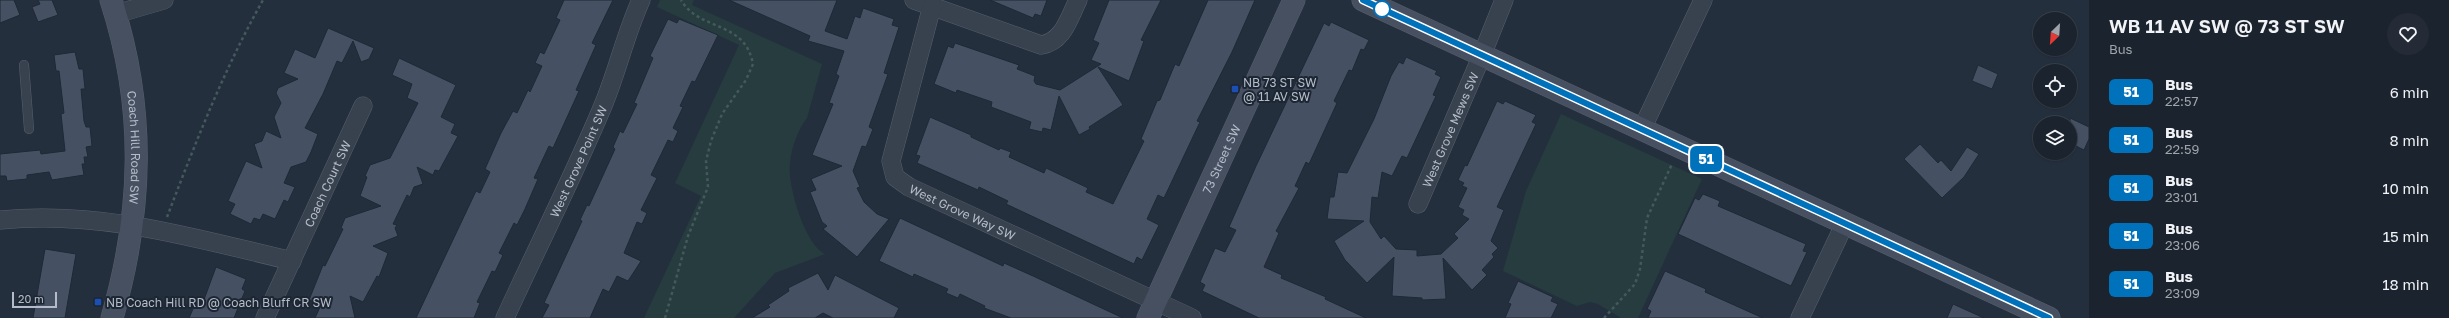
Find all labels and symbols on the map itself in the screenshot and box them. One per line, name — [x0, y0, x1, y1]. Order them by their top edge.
unlabelled marker — [1373, 0, 1391, 18]
north arrow — [2033, 12, 2077, 56]
street label: West Grove Mews SW — [1419, 69, 1482, 190]
place label: NB 73 ST SW @ 11 AV SW — [1243, 75, 1317, 104]
marker: NB 73 ST SW @ 11 AV SW — [1230, 84, 1240, 94]
street label: Coach Hill Road SW — [124, 90, 144, 205]
street label: West Grove Point SW — [546, 103, 610, 219]
street label: 73 Street SW — [1199, 122, 1243, 196]
street label: Coach Court SW — [301, 138, 354, 229]
line badge: 51 — [1688, 146, 1724, 172]
street label: West Grove Way SW — [907, 181, 1018, 243]
scale bar — [12, 290, 57, 309]
place label: NB Coach Hill RD @ Coach Bluff CR SW — [106, 295, 332, 310]
marker: NB Coach Hill RD @ Coach Bluff CR SW — [93, 297, 103, 307]

